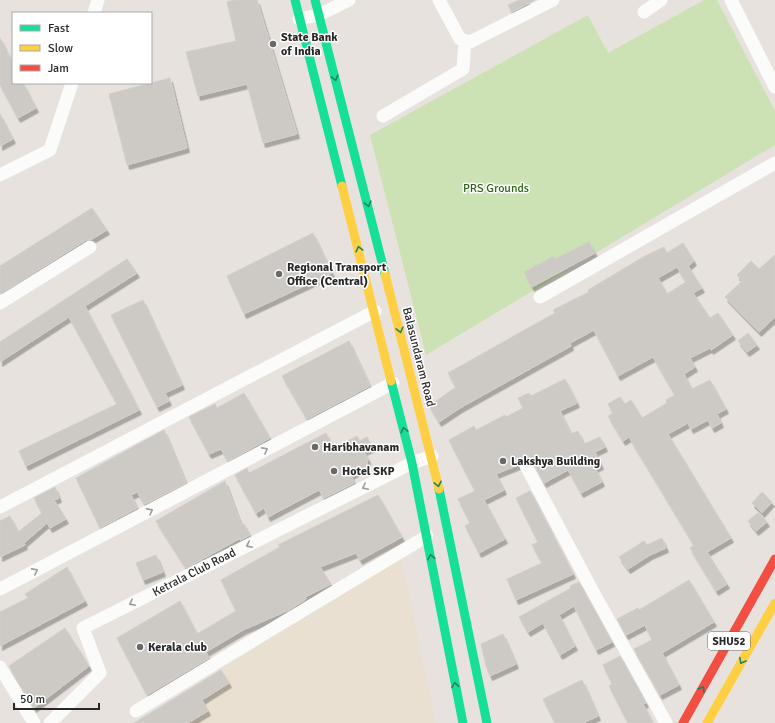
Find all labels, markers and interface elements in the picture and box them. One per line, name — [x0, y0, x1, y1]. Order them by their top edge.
legend — [12, 12, 152, 84]
text: Fast — [48, 21, 69, 36]
place label: State Bank of India — [281, 30, 338, 59]
marker: State Bank of India — [268, 39, 278, 49]
text: Slow — [48, 41, 73, 56]
text: Jam — [48, 61, 69, 76]
one-way arrow — [331, 75, 339, 82]
park label: PRS Grounds — [463, 181, 529, 196]
one-way arrow — [363, 201, 372, 208]
one-way arrow — [355, 246, 363, 253]
place label: Regional Transport Office (Central) — [287, 260, 387, 289]
marker: Regional Transport Office (Central) — [274, 269, 284, 279]
street label: Balasundaram Road — [399, 306, 438, 408]
one-way arrow — [395, 327, 404, 334]
one-way arrow — [401, 427, 409, 433]
place label: Haribhavanam — [323, 440, 399, 455]
marker: Haribhavanam — [310, 442, 320, 452]
one-way arrow — [260, 448, 268, 455]
place label: Lakshya Building — [511, 454, 601, 469]
marker: Lakshya Building — [498, 456, 508, 466]
place label: Hotel SKP — [342, 464, 394, 479]
marker: Hotel SKP — [329, 466, 339, 476]
one-way arrow — [433, 481, 441, 487]
one-way arrow — [362, 482, 369, 490]
one-way arrow — [145, 508, 153, 515]
one-way arrow — [245, 540, 253, 548]
street label: Ketrala Club Road — [150, 545, 238, 600]
one-way arrow — [427, 554, 435, 560]
one-way arrow — [30, 569, 38, 576]
one-way arrow — [129, 598, 137, 606]
road number: SHU52 — [708, 632, 750, 650]
place label: Kerala club — [148, 640, 208, 655]
marker: Kerala club — [135, 642, 145, 652]
one-way arrow — [740, 657, 747, 665]
one-way arrow — [452, 682, 460, 688]
scale bar — [14, 685, 99, 711]
one-way arrow — [698, 686, 705, 693]
text: 50 m — [20, 692, 45, 707]

